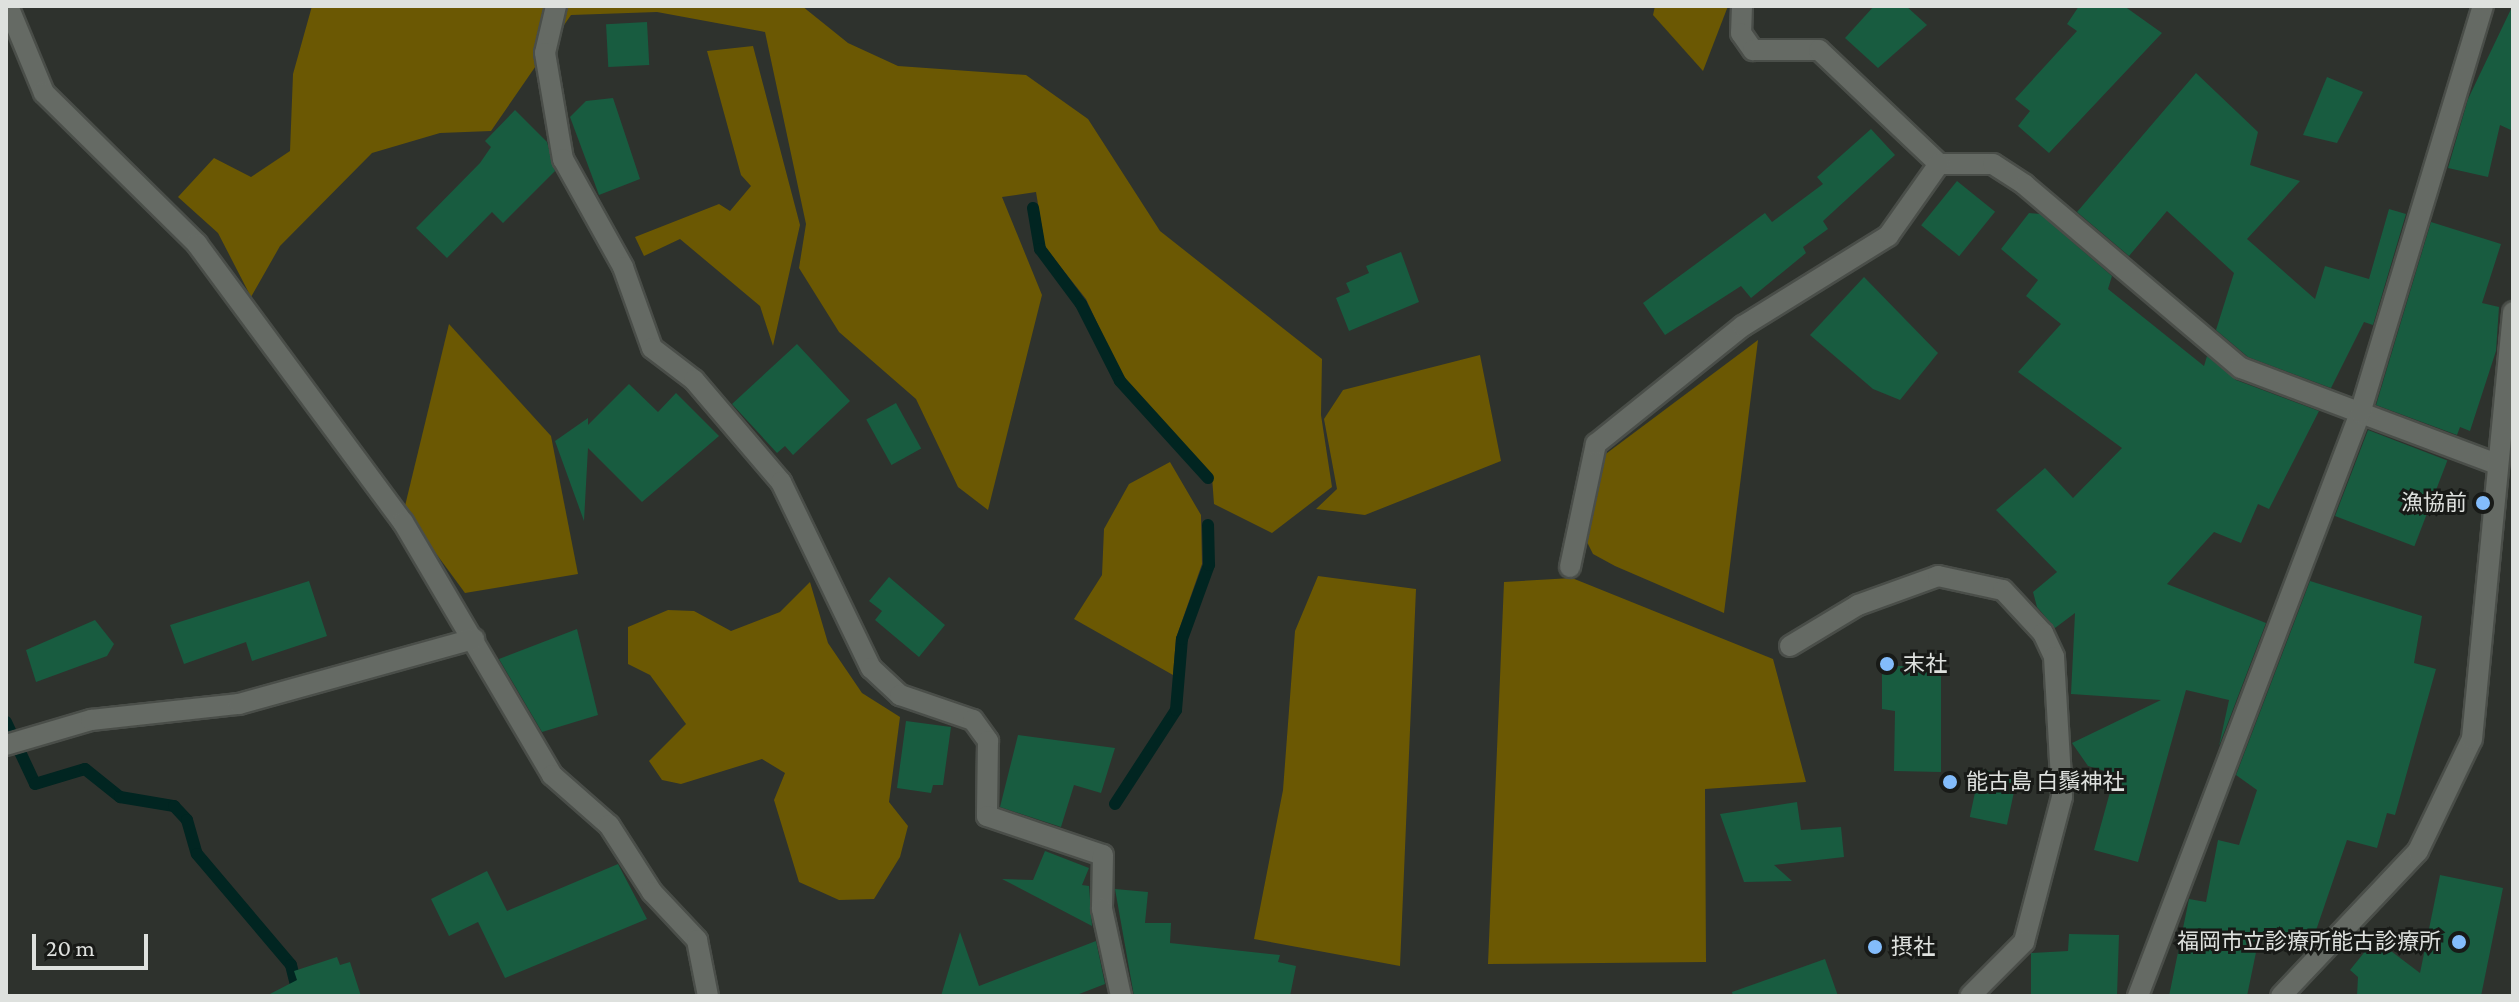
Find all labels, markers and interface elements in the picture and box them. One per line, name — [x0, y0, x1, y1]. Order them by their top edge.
place label: 漁協前 — [2401, 490, 2467, 516]
marker: 漁協前 — [2474, 494, 2492, 512]
place label: 末社 — [1903, 651, 1947, 677]
marker: 末社 — [1878, 655, 1896, 673]
place label: 能古島 白鬚神社 — [1966, 769, 2124, 795]
marker: 能古島 白鬚神社 — [1941, 773, 1959, 791]
scale bar — [36, 918, 152, 968]
place label: 福岡市立診療所能古診療所 — [2177, 929, 2441, 955]
marker: 福岡市立診療所能古診療所 — [2448, 931, 2470, 953]
text: 20 m — [46, 934, 95, 961]
place label: 摂社 — [1891, 934, 1935, 960]
marker: 摂社 — [1866, 938, 1884, 956]

